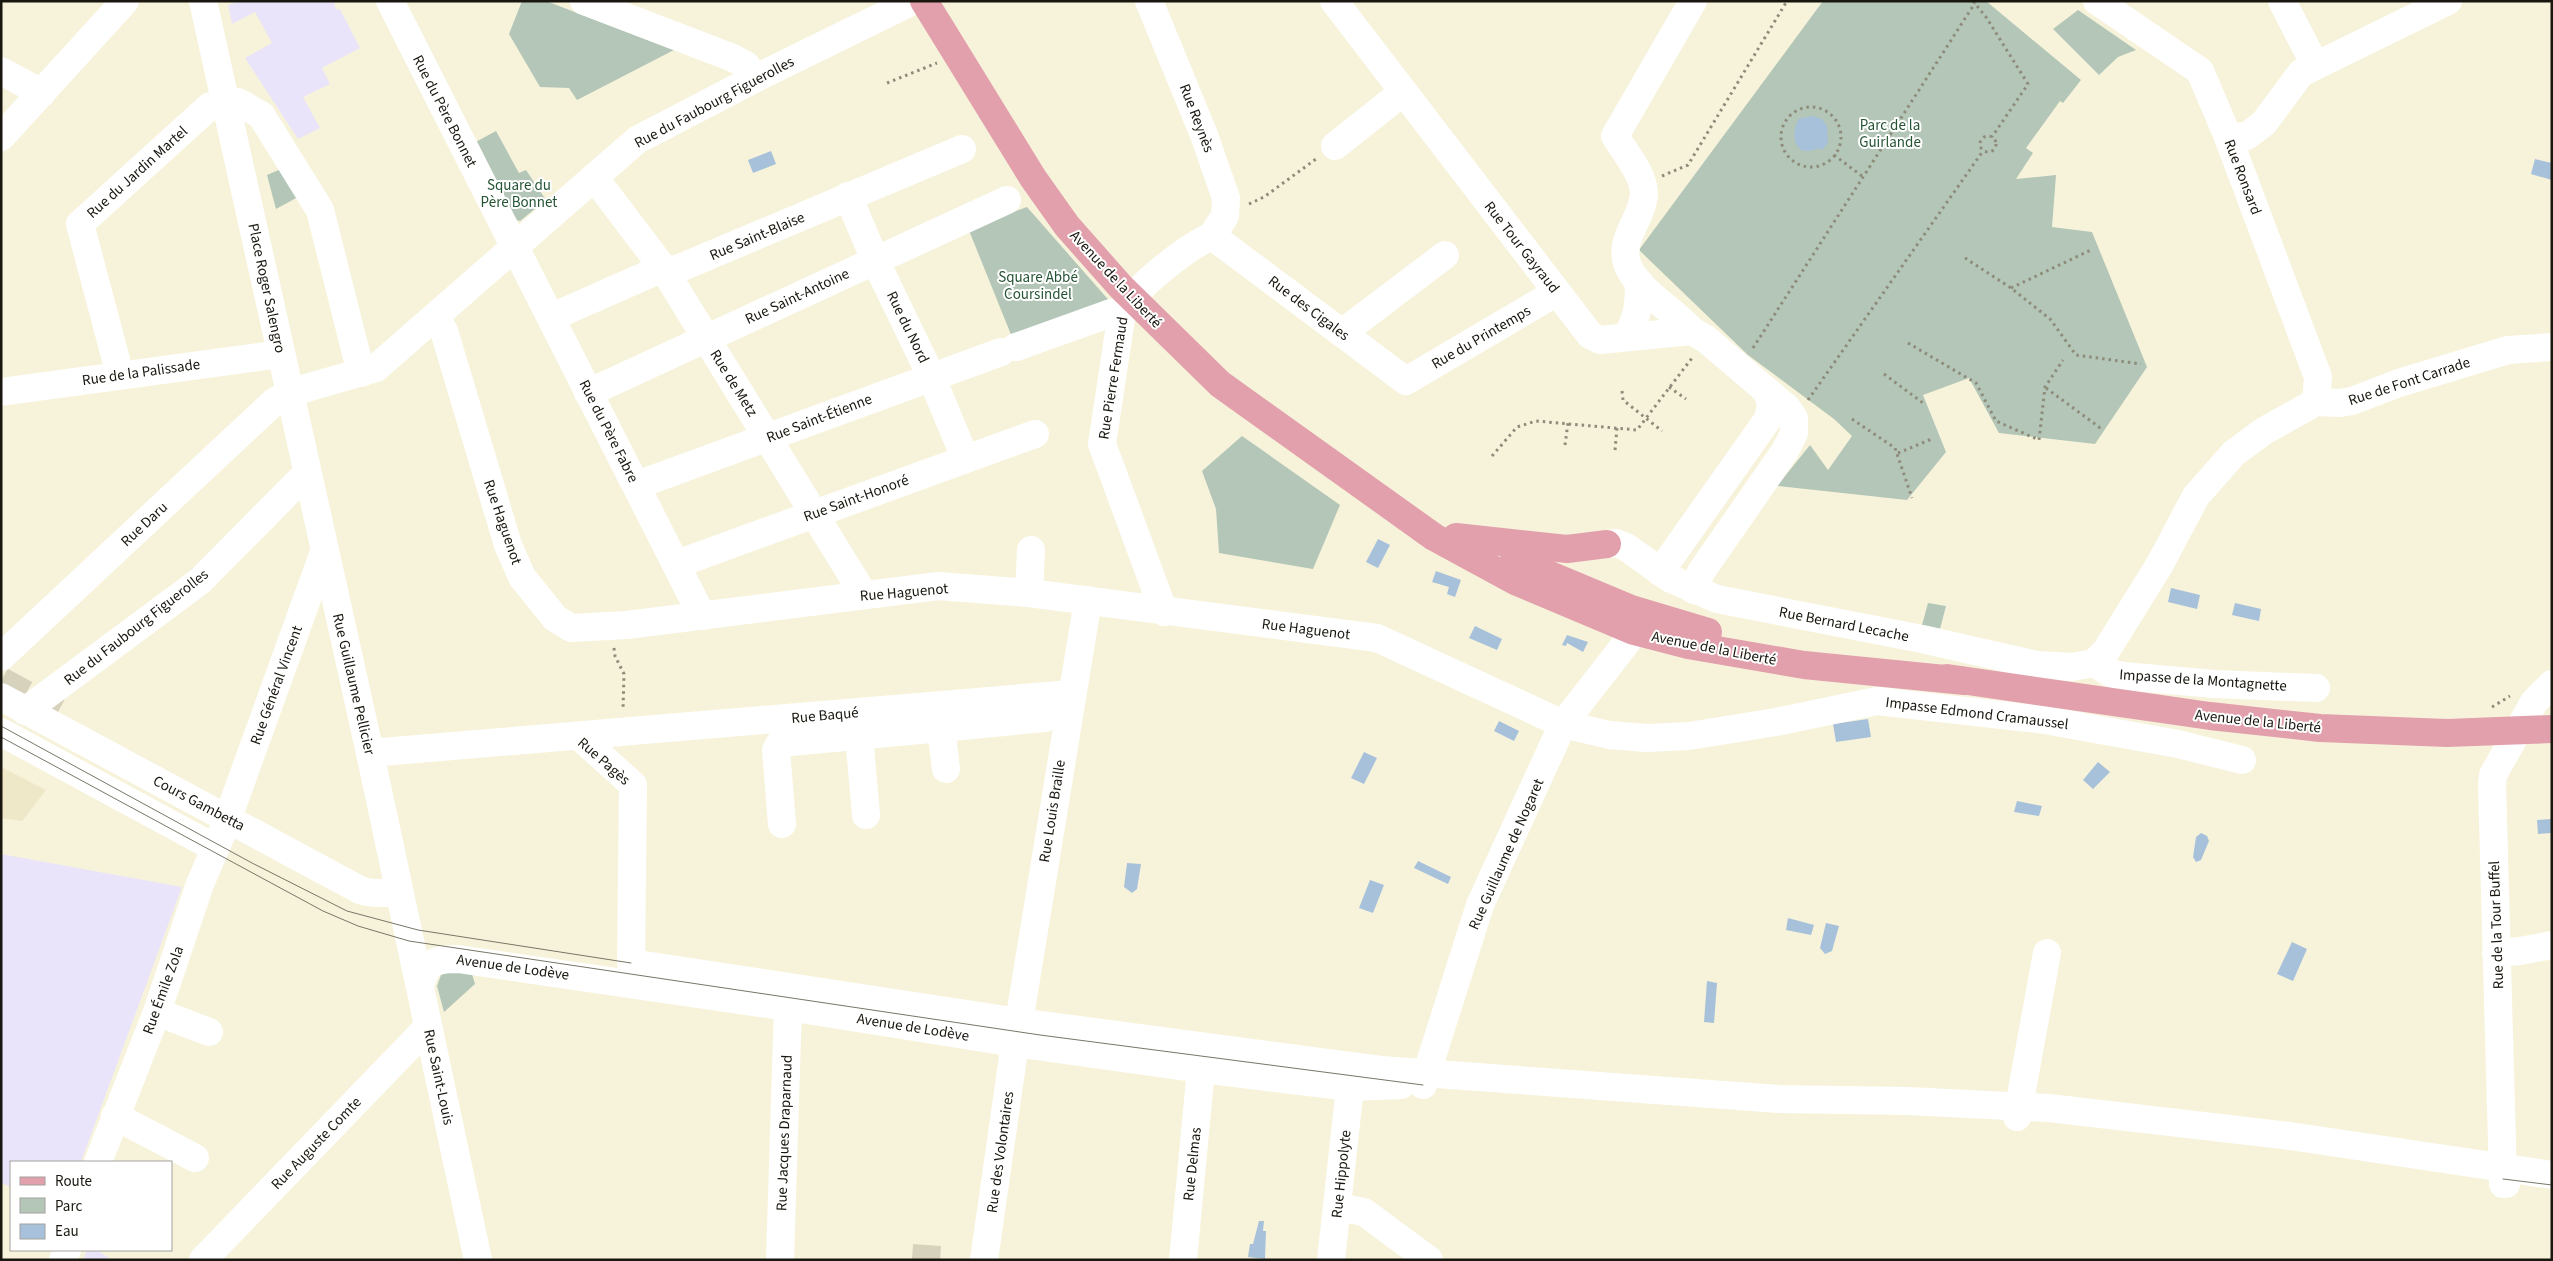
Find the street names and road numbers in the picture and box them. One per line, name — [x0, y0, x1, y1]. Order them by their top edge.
street label: Rue du Père Bonnet — [407, 51, 482, 171]
street label: Rue du Faubourg Figuerolles — [631, 51, 798, 154]
street label: Rue Reynès — [1174, 81, 1219, 156]
street label: Rue du Jardin Martel — [82, 121, 193, 223]
street label: Rue Ronsard — [2219, 136, 2267, 218]
street label: Rue Tour Gayraud — [1479, 197, 1564, 298]
street label: Rue Saint-Blaise — [706, 207, 808, 266]
street label: Place Roger Salengro — [243, 221, 291, 355]
street label: Avenue de la Liberté — [1065, 226, 1166, 333]
street label: Rue Saint-Antoine — [742, 263, 853, 330]
street label: Rue des Cigales — [1264, 271, 1354, 346]
street label: Rue du Nord — [881, 288, 934, 367]
street label: Rue du Printemps — [1428, 300, 1535, 374]
street label: Rue Pierre Fermaud — [1093, 315, 1134, 441]
street label: Rue de Metz — [705, 346, 762, 421]
street label: Rue de Font Carrade — [2346, 352, 2473, 411]
street label: Rue de la Palissade — [81, 354, 202, 391]
street label: Rue du Père Fabre — [574, 376, 644, 486]
street label: Rue Saint-Étienne — [763, 389, 875, 448]
street label: Rue Saint-Honoré — [801, 470, 912, 527]
street label: Rue Haguenot — [478, 477, 527, 568]
street label: Rue Daru — [116, 497, 172, 552]
street label: Rue du Faubourg Figuerolles — [60, 564, 213, 691]
street label: Rue Haguenot — [859, 578, 949, 607]
street label: Rue Bernard Lecache — [1777, 602, 1911, 647]
street label: Rue Guillaume Pellicier — [327, 611, 380, 758]
street label: Rue Haguenot — [1261, 614, 1351, 645]
street label: Rue Général Vincent — [245, 623, 308, 748]
street label: Avenue de la Liberté — [1650, 626, 1778, 671]
street label: Impasse de la Montagnette — [2118, 664, 2287, 697]
street label: Impasse Edmond Cramaussel — [1884, 692, 2070, 735]
street label: Rue Baqué — [791, 702, 860, 729]
street label: Avenue de la Liberté — [2194, 704, 2322, 739]
street label: Rue Pagès — [573, 733, 635, 790]
street label: Rue Louis Braille — [1034, 758, 1071, 864]
street label: Cours Gambetta — [149, 770, 248, 836]
street label: Rue Guillaume de Nogaret — [1464, 775, 1549, 933]
street label: Rue de la Tour Buffel — [2484, 860, 2509, 990]
street label: Rue Émile Zola — [138, 943, 189, 1037]
street label: Avenue de Lodève — [455, 949, 571, 986]
street label: Avenue de Lodève — [855, 1008, 971, 1047]
street label: Rue Saint-Louis — [418, 1027, 459, 1127]
street label: Rue Jacques Draparnaud — [771, 1055, 798, 1212]
street label: Rue des Volontaires — [982, 1090, 1019, 1214]
street label: Rue Auguste Comte — [267, 1092, 366, 1194]
street label: Rue Delmas — [1178, 1126, 1207, 1202]
street label: Rue Hippolyte — [1326, 1129, 1357, 1219]

